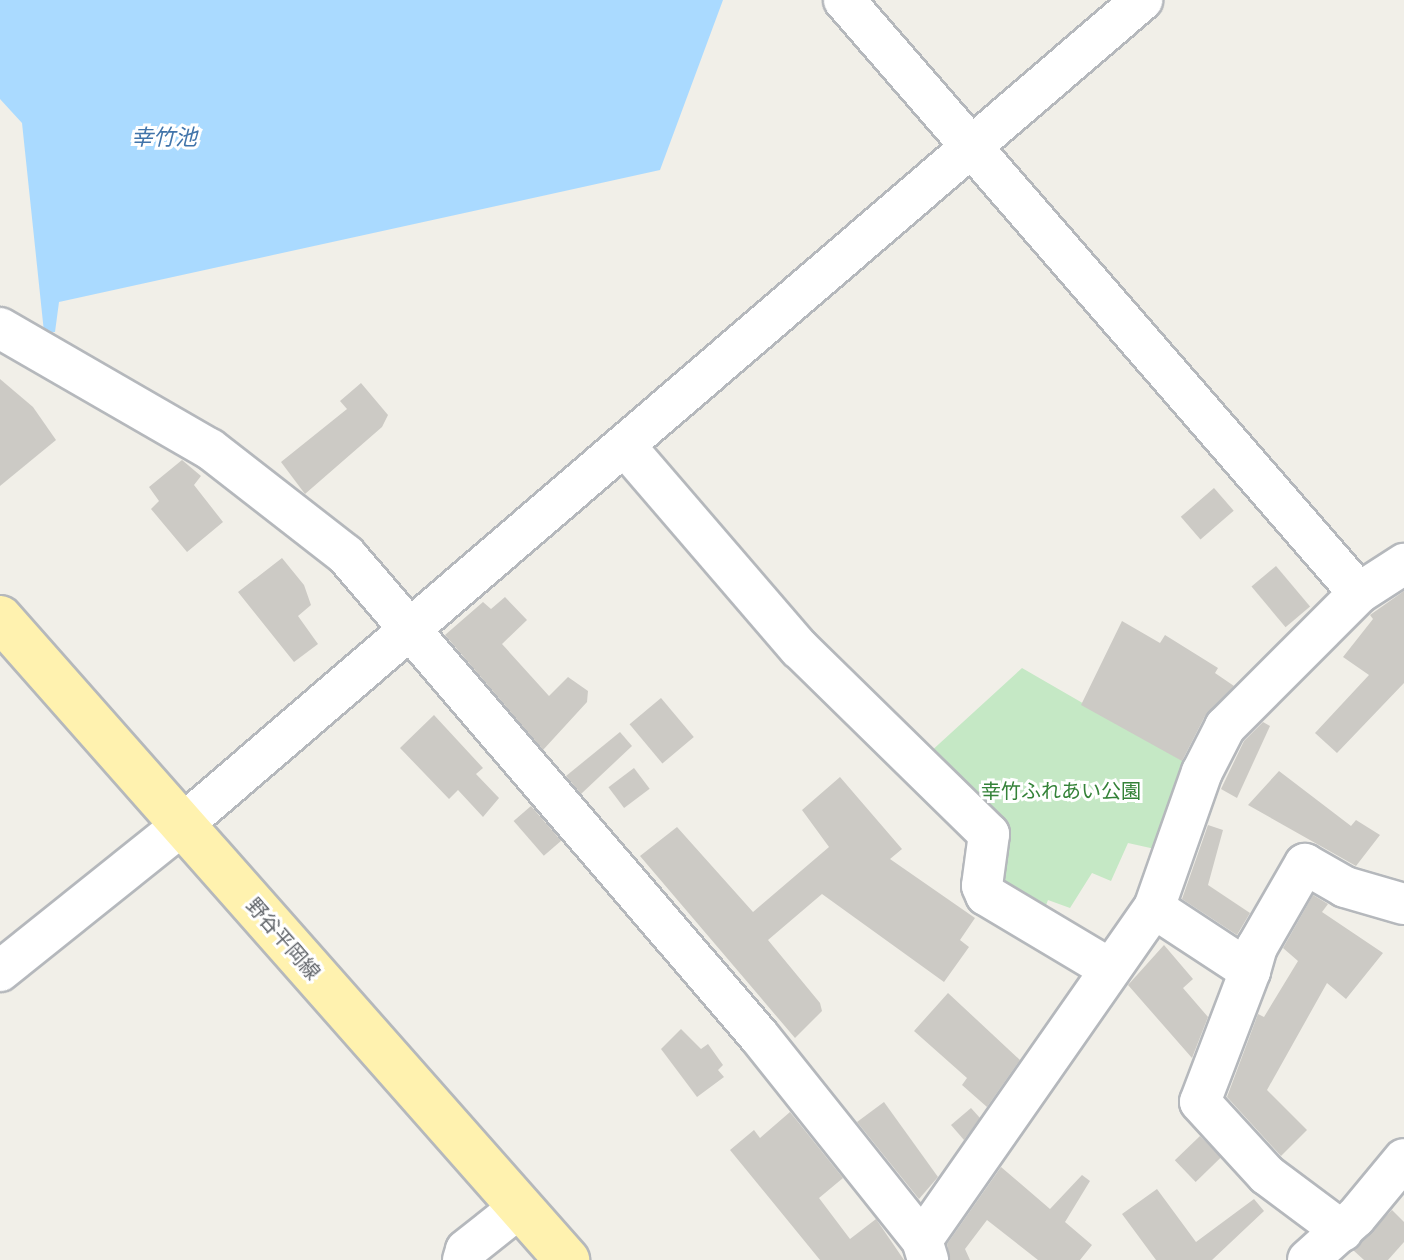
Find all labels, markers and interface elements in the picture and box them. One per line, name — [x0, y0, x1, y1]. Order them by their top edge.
water label: 幸竹池 — [131, 125, 197, 151]
park label: 幸竹ふれあい公園 — [981, 779, 1141, 803]
street label: 野谷平岡線 — [241, 893, 325, 985]

